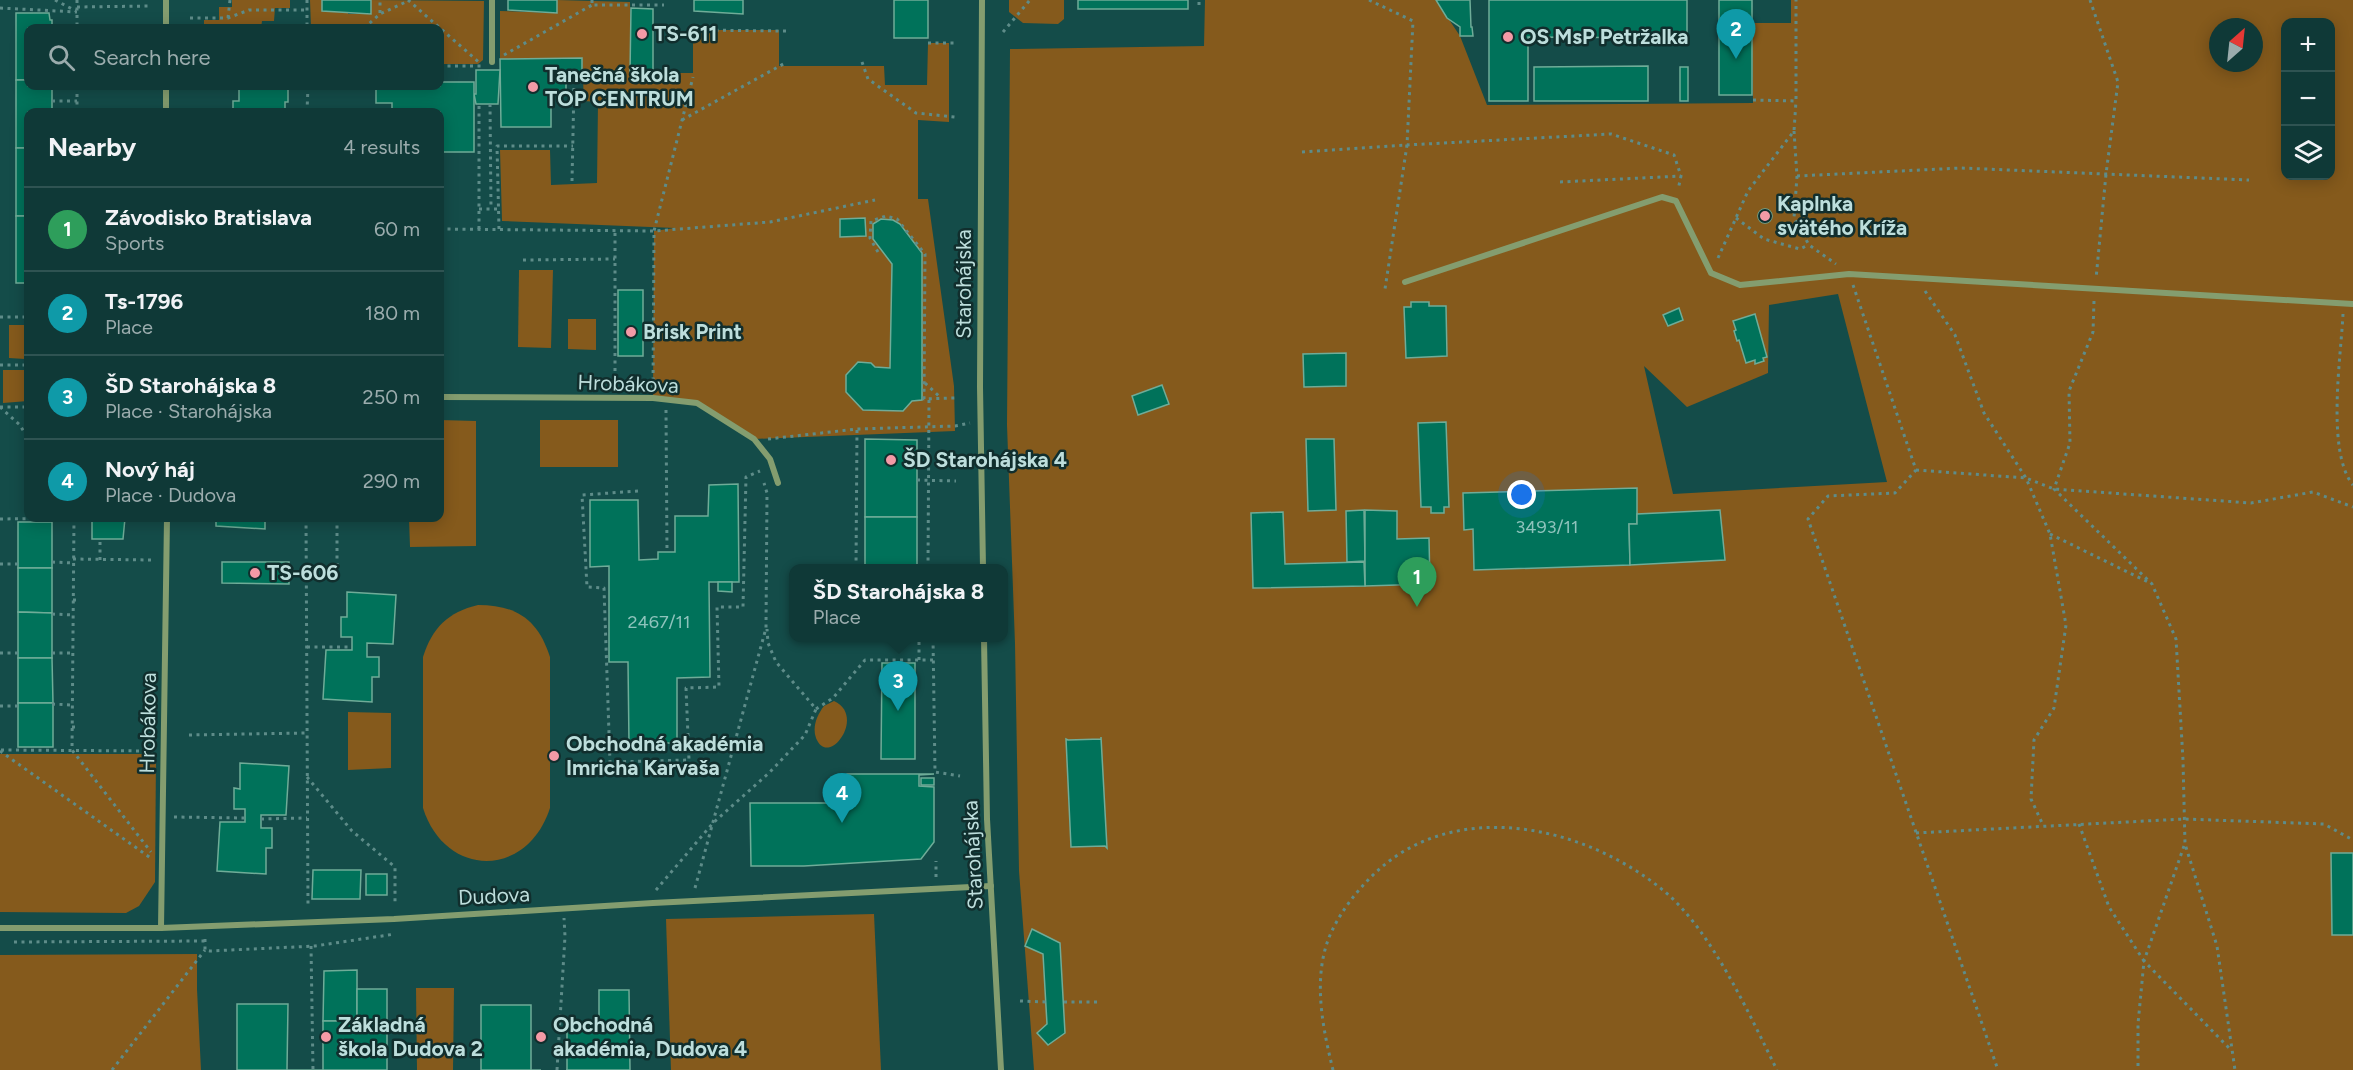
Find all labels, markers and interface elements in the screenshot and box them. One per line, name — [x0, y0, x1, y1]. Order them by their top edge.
pin: 2 — [1716, 10, 1756, 59]
north arrow — [2209, 18, 2263, 72]
map controls — [2281, 18, 2335, 180]
button: + — [2281, 18, 2335, 72]
place label: TS-611 — [654, 21, 717, 46]
search box — [24, 24, 444, 90]
place label: OS MsP Petržalka — [1520, 24, 1689, 49]
marker: TS-611 — [635, 27, 649, 41]
marker: OS MsP Petržalka — [1501, 30, 1515, 44]
icon: search — [45, 41, 78, 74]
text: Search here — [93, 44, 211, 71]
place label: Tanečná škola TOP CENTRUM — [545, 62, 694, 111]
button: − — [2281, 72, 2335, 126]
marker: Tanečná škola TOP CENTRUM — [526, 80, 540, 94]
button: layers — [2281, 126, 2335, 180]
text: Nearby — [48, 131, 136, 163]
text: 4 results — [343, 135, 420, 159]
place label: Kaplnka svätého Kríža — [1777, 191, 1907, 240]
text: Závodisko Bratislava — [105, 204, 312, 231]
marker: Kaplnka svätého Kríža — [1758, 209, 1772, 223]
text: 1 — [63, 217, 72, 241]
text: 60 m — [374, 217, 420, 241]
street label: Starohájska — [951, 229, 976, 339]
text: Sports — [105, 231, 164, 255]
text: Ts-1796 — [105, 288, 183, 315]
text: 2 — [62, 301, 73, 325]
text: 180 m — [365, 301, 420, 325]
text: Place — [105, 315, 153, 339]
place label: Brisk Print — [643, 319, 742, 344]
marker: Brisk Print — [624, 325, 638, 339]
street label: Hrobákova — [577, 369, 679, 398]
text: ŠD Starohájska 8 — [105, 372, 276, 399]
text: 3 — [62, 385, 73, 409]
text: 250 m — [363, 385, 420, 409]
text: Place · Starohájska — [105, 399, 272, 423]
place label: ŠD Starohájska 4 — [903, 447, 1067, 472]
marker: ŠD Starohájska 4 — [884, 453, 898, 467]
text: Nový háj — [105, 456, 195, 483]
text: 4 — [61, 469, 74, 493]
text: 290 m — [363, 469, 420, 493]
your location — [1507, 480, 1536, 509]
text: Place · Dudova — [105, 483, 236, 507]
house number: 3493/11 — [1516, 516, 1578, 538]
pin: 1 — [1398, 558, 1436, 607]
place label: TS-606 — [267, 560, 339, 585]
popup — [789, 564, 1008, 642]
marker: TS-606 — [248, 566, 262, 580]
text: ŠD Starohájska 8 — [813, 578, 984, 605]
text: Place — [813, 605, 861, 629]
house number: 2467/11 — [628, 611, 690, 633]
pin: 3 — [878, 662, 918, 711]
street label: Hrobákova — [134, 672, 161, 774]
place label: Obchodná akadémia Imricha Karvaša — [566, 731, 764, 780]
marker: Obchodná akadémia Imricha Karvaša — [547, 749, 561, 763]
pin: 4 — [822, 774, 862, 823]
street label: Starohájska — [957, 800, 988, 910]
street label: Dudova — [457, 881, 530, 910]
place label: Základná škola Dudova 2 — [338, 1012, 483, 1061]
place label: Obchodná akadémia, Dudova 4 — [553, 1012, 747, 1061]
marker: Základná škola Dudova 2 — [319, 1030, 333, 1044]
marker: Obchodná akadémia, Dudova 4 — [534, 1030, 548, 1044]

